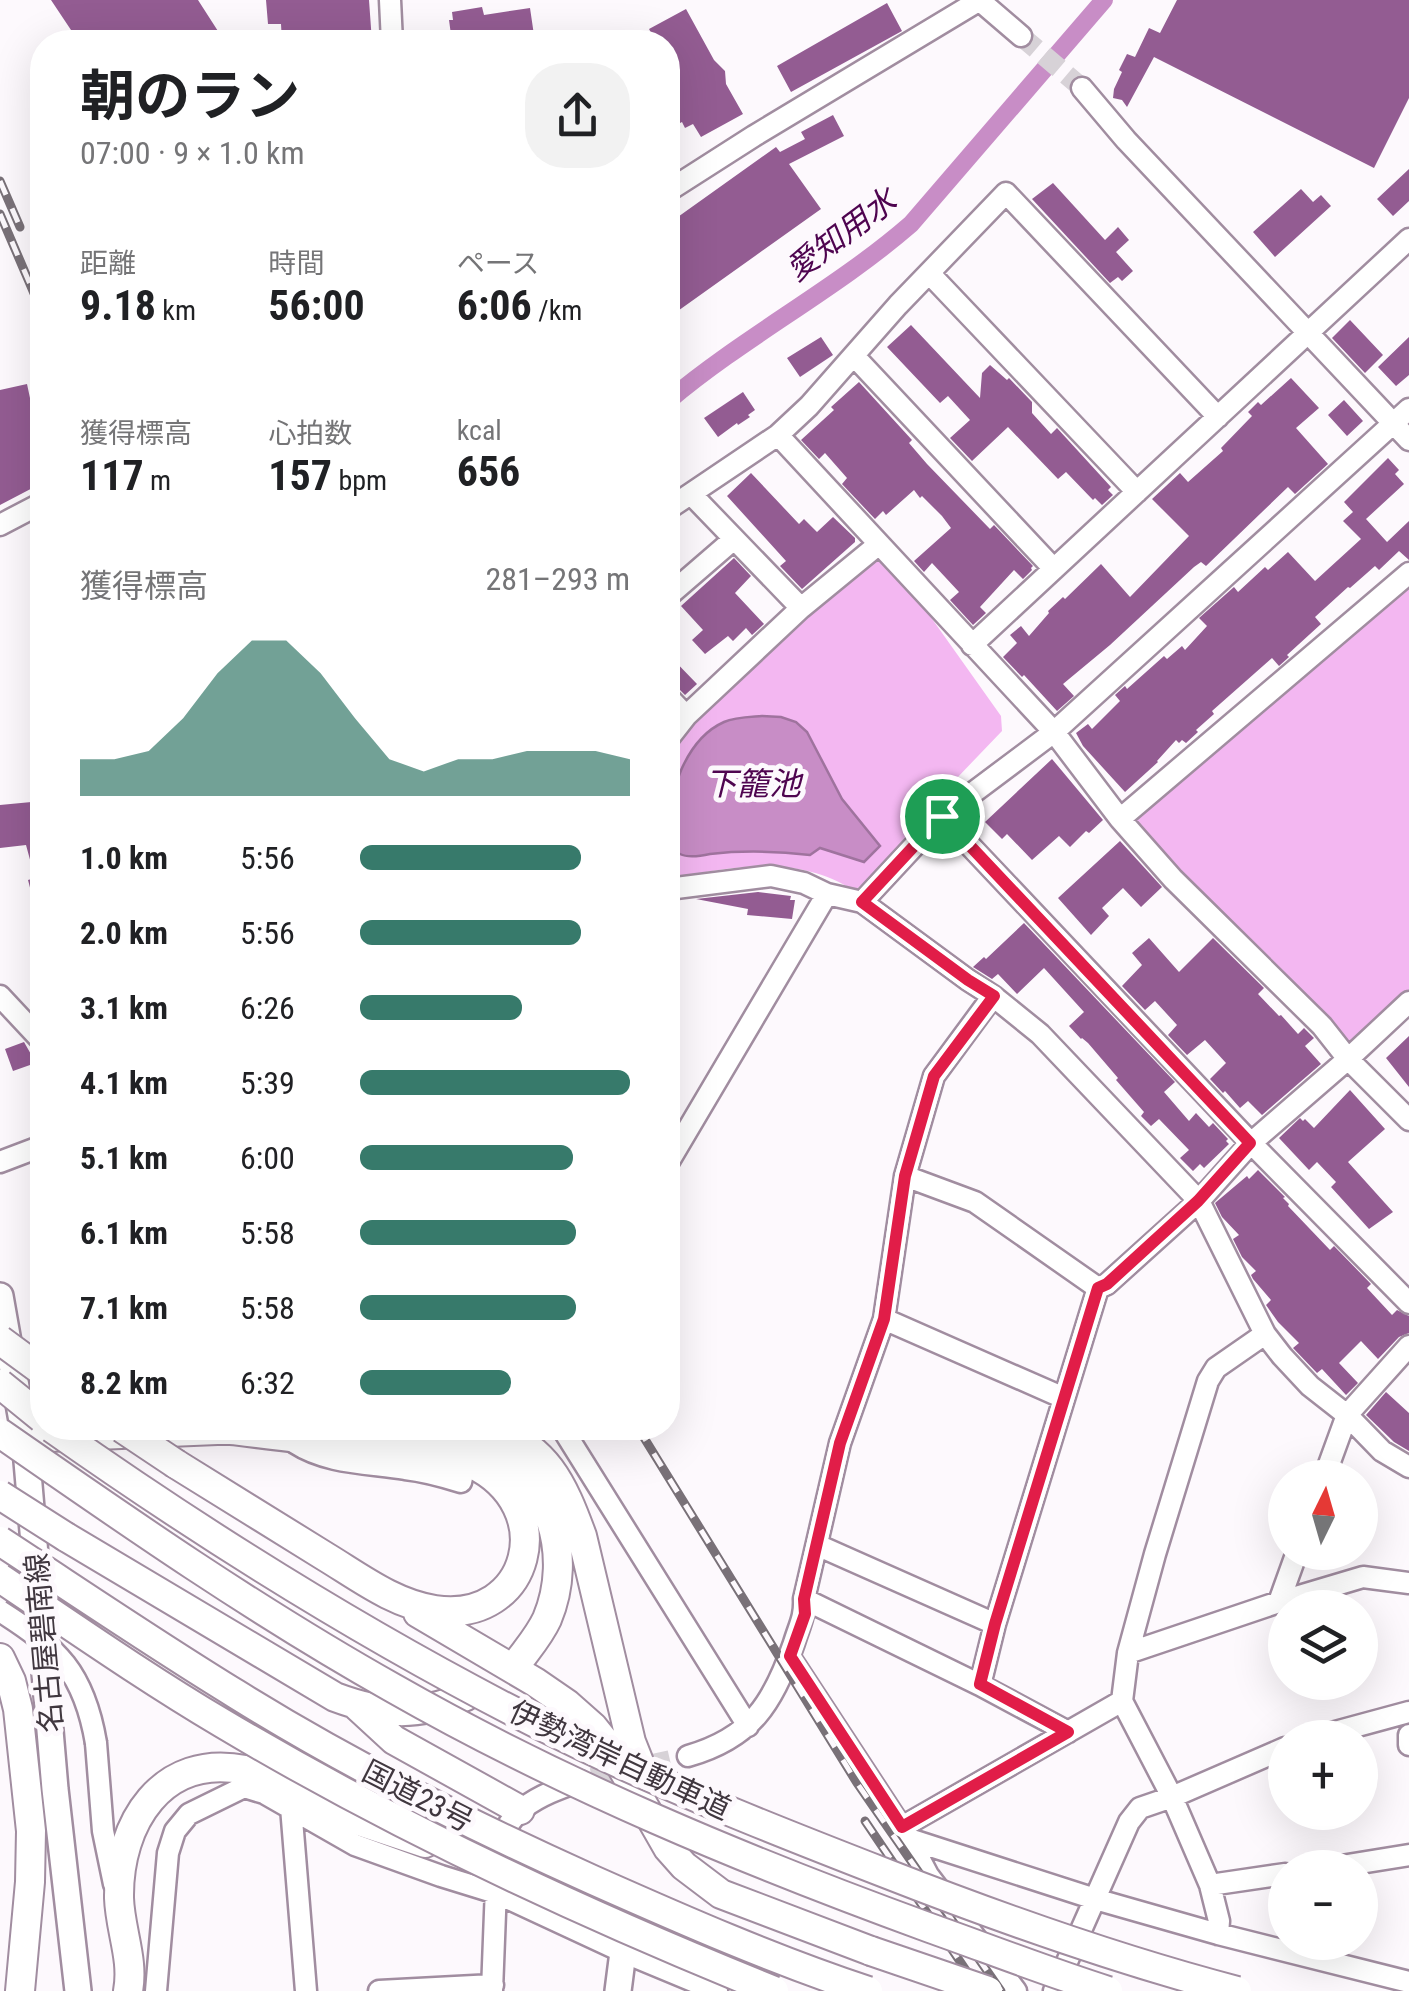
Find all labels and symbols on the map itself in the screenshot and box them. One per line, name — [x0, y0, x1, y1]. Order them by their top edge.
water label: 愛知用水 — [778, 180, 906, 289]
water label: 下籠池 — [705, 765, 804, 803]
pin — [900, 774, 985, 859]
north arrow — [1268, 1460, 1378, 1570]
street label: 名古屋碧南線 — [19, 1552, 69, 1734]
street label: 伊勢湾岸自動車道 — [504, 1693, 736, 1827]
street label: 国道23号 — [357, 1753, 479, 1839]

